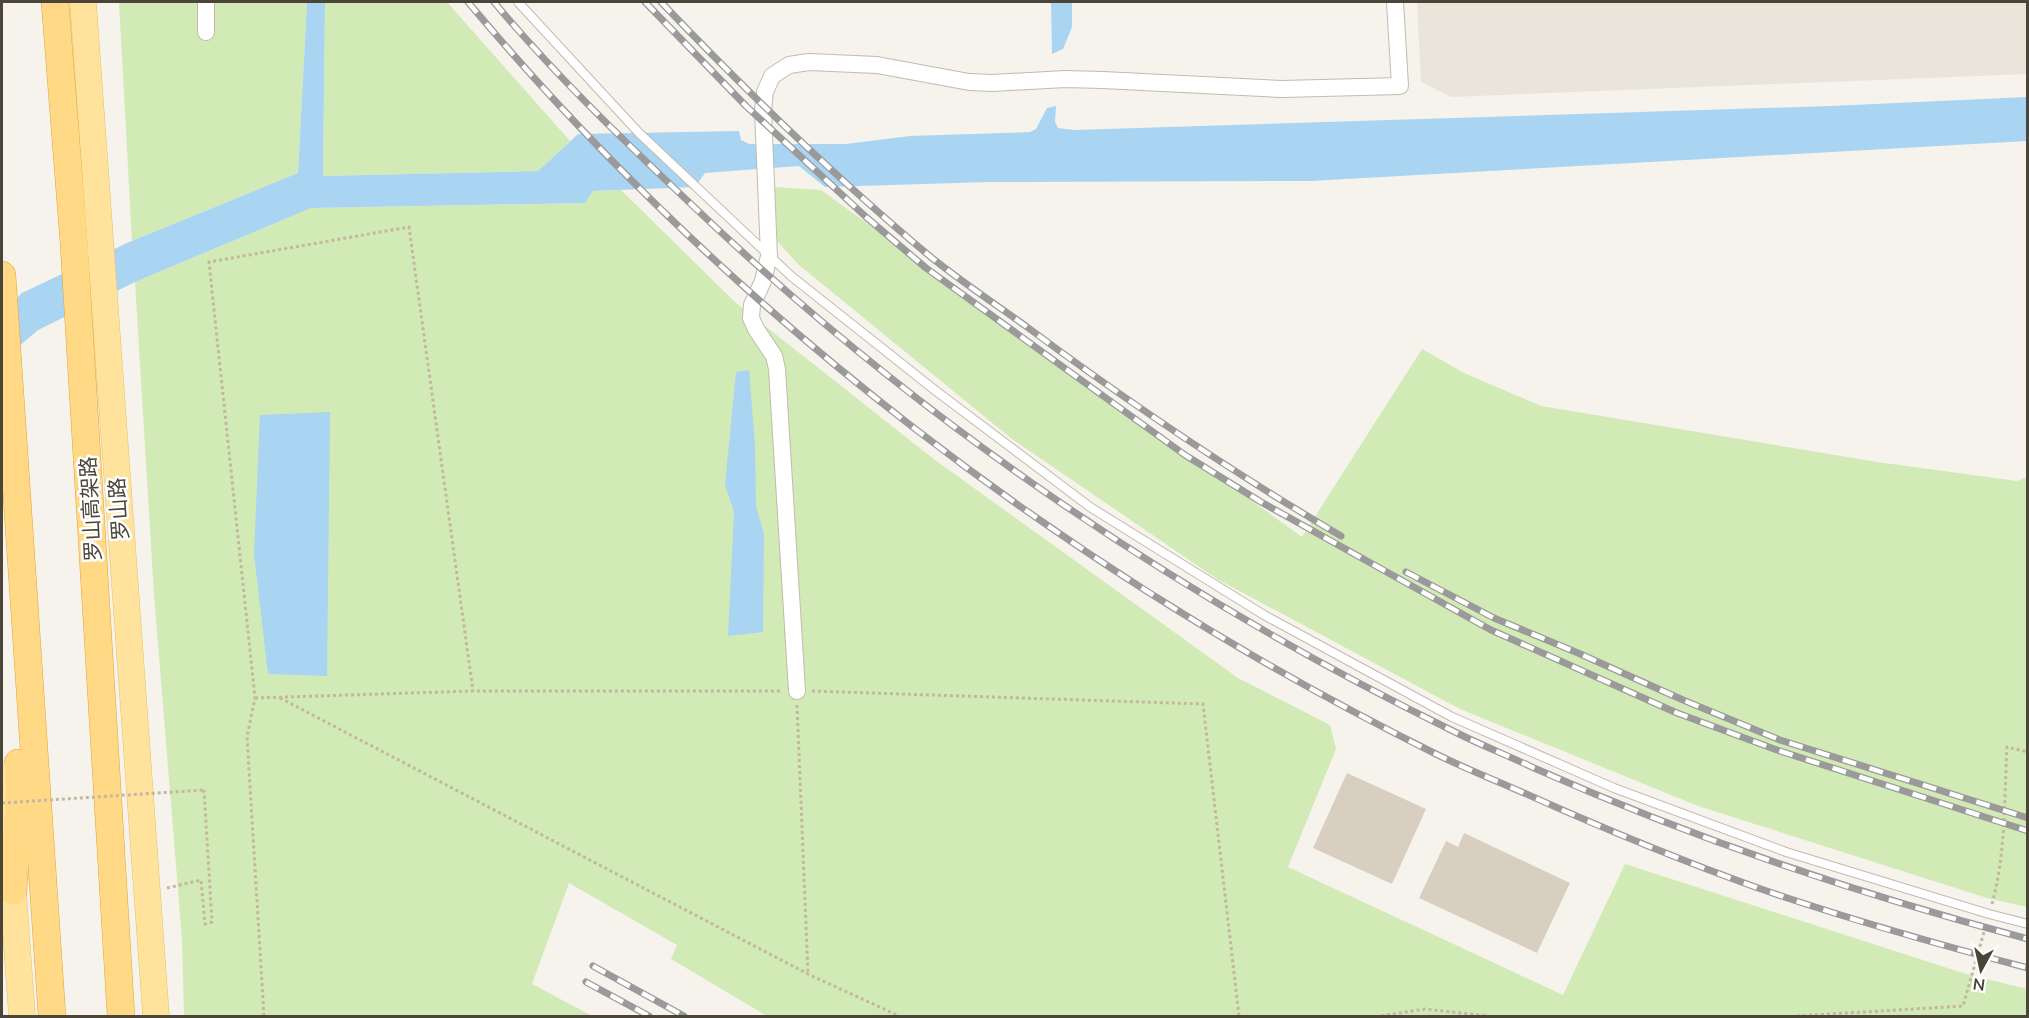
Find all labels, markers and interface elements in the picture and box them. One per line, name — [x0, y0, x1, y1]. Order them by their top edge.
street label: 罗山高架路 — [74, 456, 106, 562]
street label: 罗山路 — [103, 477, 133, 541]
north arrow — [1951, 940, 2011, 1000]
text: N — [1972, 974, 1986, 996]

